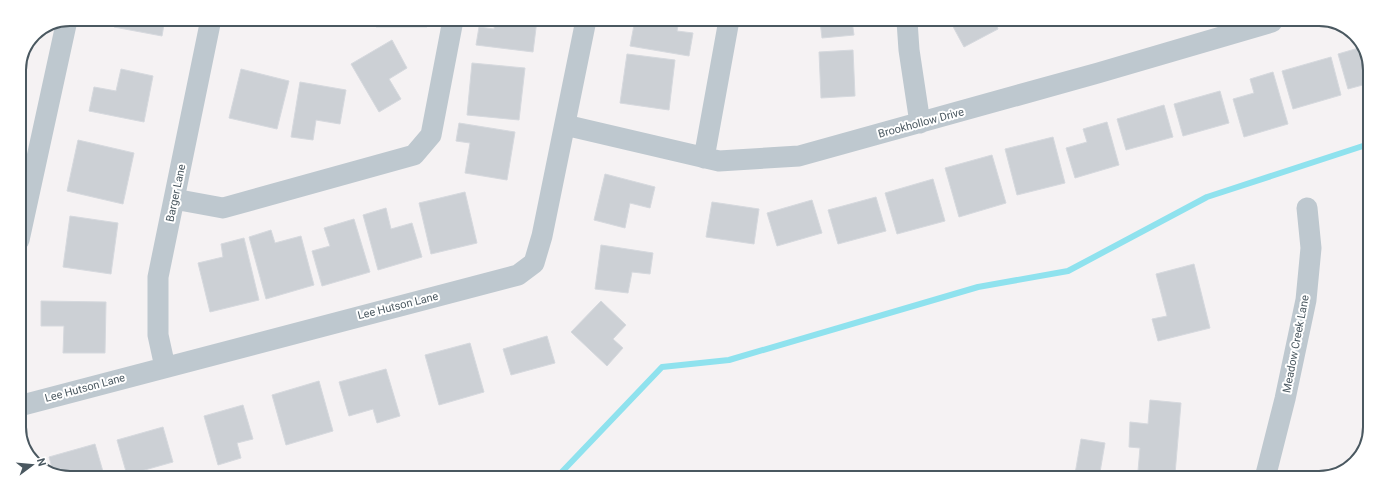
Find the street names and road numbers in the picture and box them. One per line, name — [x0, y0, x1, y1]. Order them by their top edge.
street label: Brookhollow Drive — [877, 105, 965, 141]
street label: Barger Lane — [164, 163, 188, 223]
street label: Lee Hutson Lane — [356, 290, 440, 322]
street label: Meadow Creek Lane — [1280, 294, 1312, 394]
street label: Lee Hutson Lane — [44, 371, 127, 405]

